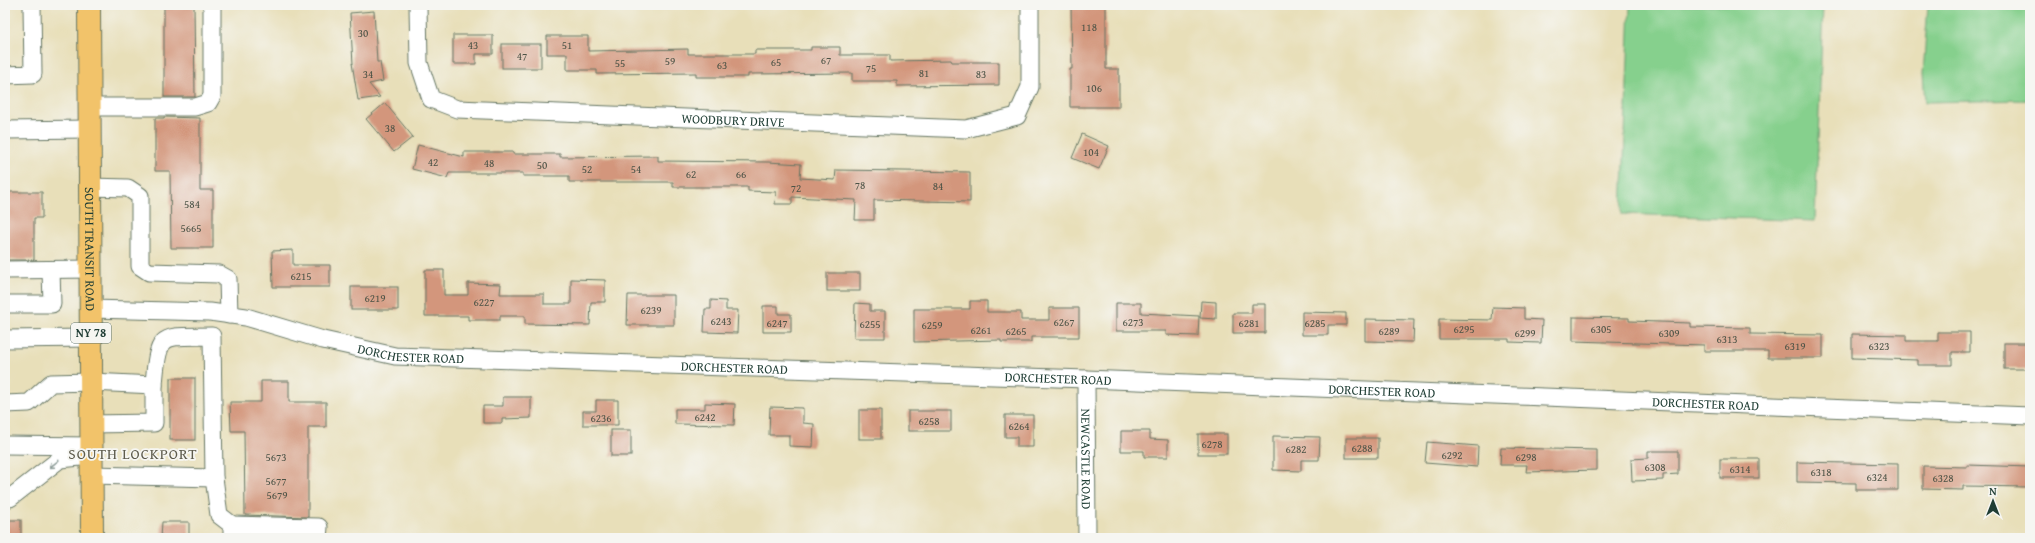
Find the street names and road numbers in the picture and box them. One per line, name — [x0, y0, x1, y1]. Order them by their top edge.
street label: WOODBURY DRIVE — [681, 109, 785, 132]
street label: SOUTH TRANSIT ROAD — [80, 187, 100, 311]
road number: NY 78 — [71, 323, 111, 343]
street label: DORCHESTER ROAD — [356, 339, 464, 368]
street label: DORCHESTER ROAD — [681, 357, 788, 379]
street label: DORCHESTER ROAD — [1004, 367, 1112, 390]
street label: DORCHESTER ROAD — [1328, 380, 1436, 403]
street label: DORCHESTER ROAD — [1652, 392, 1760, 415]
street label: NEWCASTLE ROAD — [1076, 408, 1096, 510]

